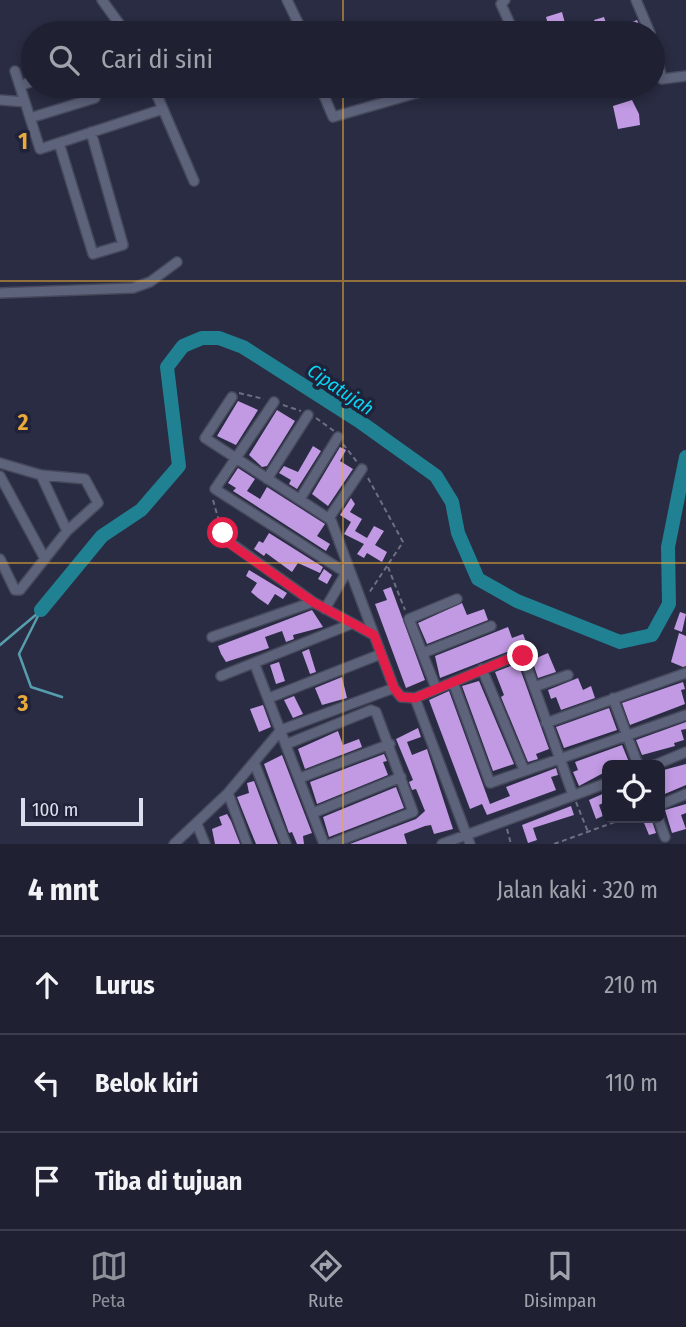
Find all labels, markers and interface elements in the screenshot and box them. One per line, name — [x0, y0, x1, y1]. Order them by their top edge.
search box — [21, 21, 665, 98]
icon: search — [45, 41, 83, 79]
text: Cari di sini — [101, 44, 213, 75]
text: 1 — [18, 127, 28, 155]
water label: Cipatujah — [303, 359, 378, 420]
text: 2 — [17, 408, 29, 436]
route start — [207, 517, 238, 548]
route end — [507, 640, 538, 671]
text: 3 — [17, 689, 29, 717]
map controls — [602, 760, 665, 823]
button: locate — [602, 760, 665, 823]
scale bar — [21, 795, 144, 827]
text: 100 m — [32, 798, 78, 821]
text: 4 mnt — [28, 872, 99, 908]
text: Jalan kaki · 320 m — [497, 876, 658, 904]
icon: ahead — [28, 966, 66, 1004]
text: Lurus — [95, 970, 155, 1001]
text: 210 m — [604, 971, 658, 999]
icon: left — [28, 1064, 66, 1102]
text: Belok kiri — [95, 1068, 198, 1099]
text: 110 m — [605, 1069, 658, 1097]
icon: arrive — [28, 1162, 66, 1200]
text: Tiba di tujuan — [95, 1166, 242, 1197]
tab: Peta — [90, 1247, 128, 1312]
tab: Rute — [307, 1247, 345, 1312]
tab: Disimpan — [524, 1247, 596, 1312]

